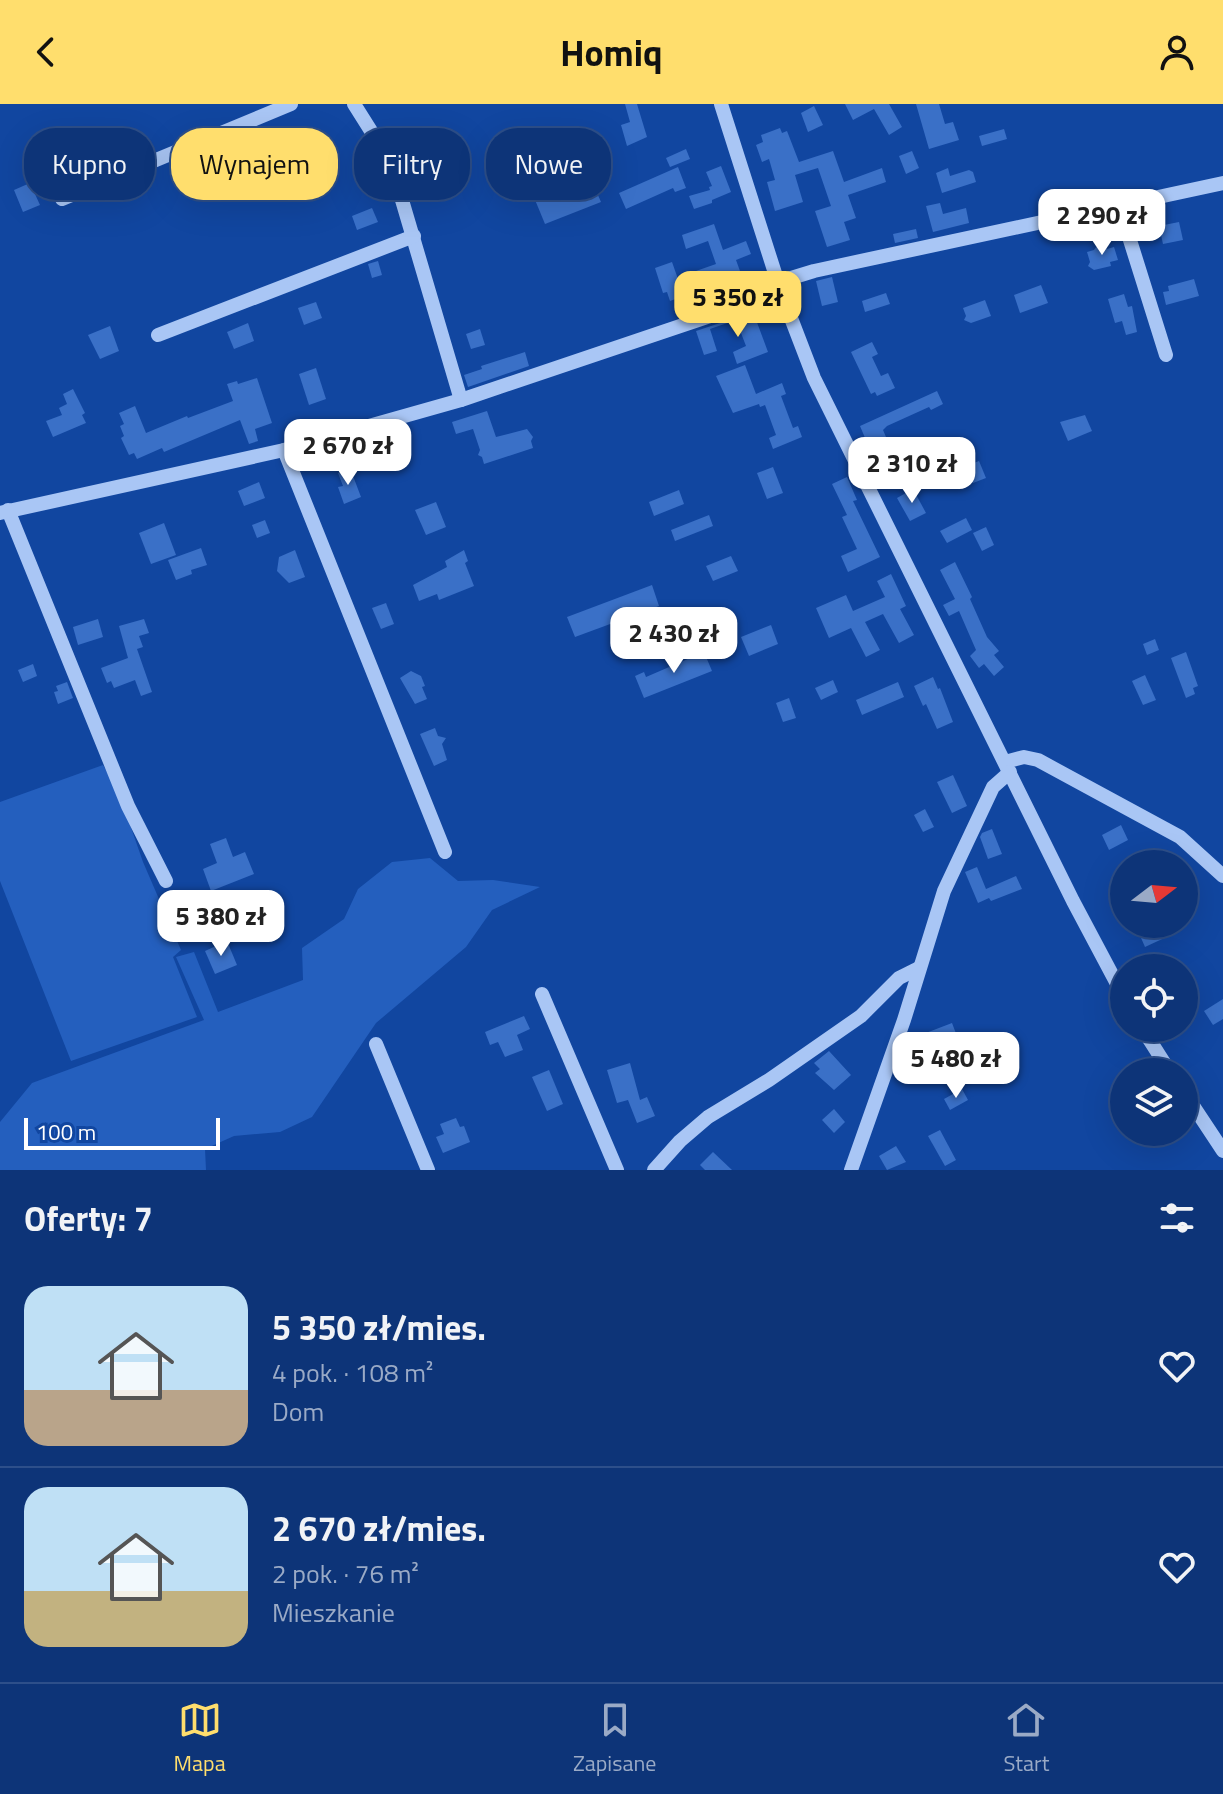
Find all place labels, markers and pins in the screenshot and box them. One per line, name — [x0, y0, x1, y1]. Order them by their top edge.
pin: 2 290 zł — [1019, 189, 1185, 257]
pin: 5 350 zł — [655, 271, 821, 339]
pin: 2 670 zł — [265, 419, 431, 487]
pin: 2 310 zł — [829, 437, 995, 505]
pin: 2 430 zł — [591, 607, 757, 675]
pin: 5 380 zł — [138, 890, 304, 958]
pin: 5 480 zł — [873, 1032, 1039, 1100]

